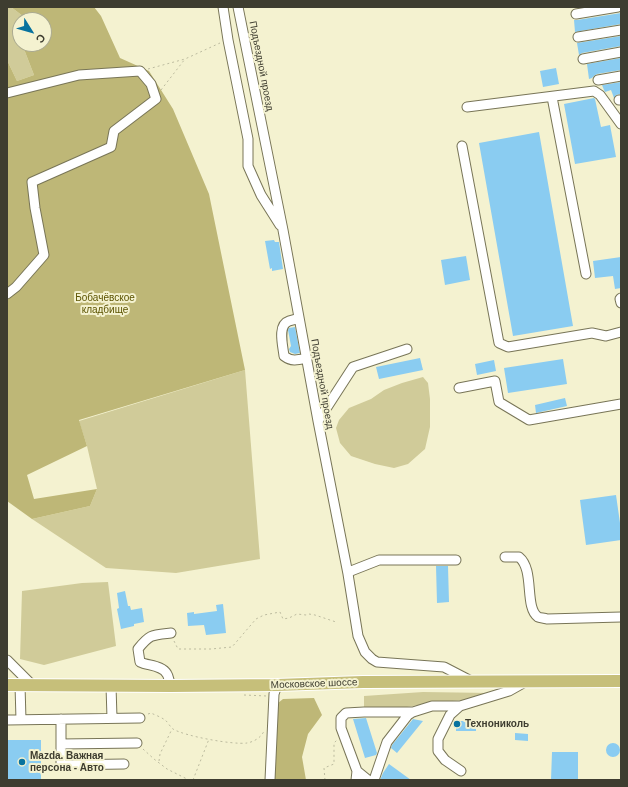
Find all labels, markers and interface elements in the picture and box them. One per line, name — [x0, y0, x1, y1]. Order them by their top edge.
north arrow — [12, 12, 52, 52]
street label: Подъездной проезд — [246, 20, 276, 112]
text: С — [34, 32, 48, 45]
park label: Бобачёвское кладбище — [75, 292, 135, 316]
street label: Подъездной проезд — [308, 338, 336, 430]
street label: Московское шоссе — [270, 676, 358, 692]
place label: Технониколь — [465, 718, 529, 730]
marker: Технониколь — [452, 719, 462, 729]
place label: Mazda. Важная персона - Авто — [30, 750, 104, 774]
marker: Mazda. Важная персона - Авто — [17, 757, 27, 767]

